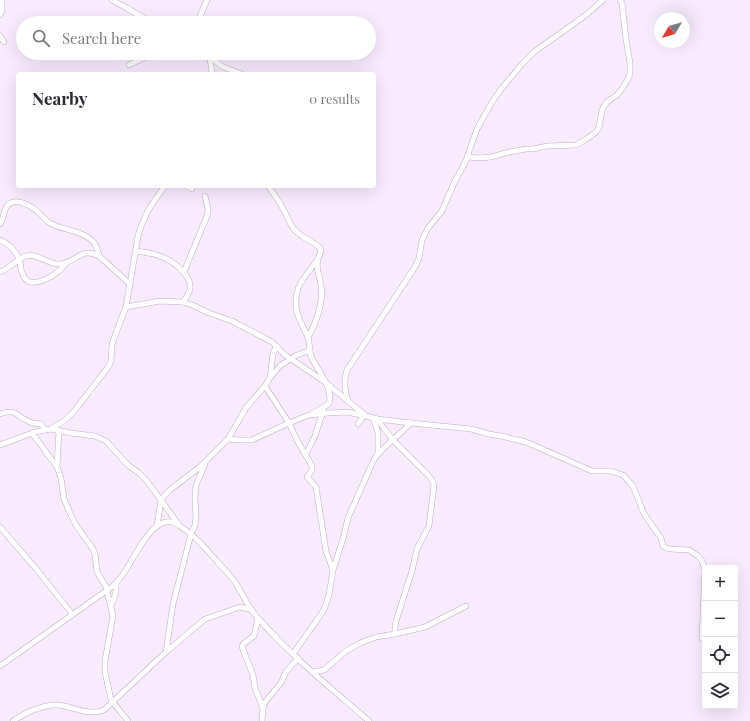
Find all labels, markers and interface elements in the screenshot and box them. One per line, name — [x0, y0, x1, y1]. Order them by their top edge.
north arrow — [654, 12, 690, 48]
search box — [16, 16, 376, 60]
icon: search — [30, 27, 52, 49]
text: Search here — [62, 28, 141, 48]
text: Nearby — [32, 87, 87, 109]
text: 0 results — [309, 90, 360, 107]
map controls — [702, 565, 738, 709]
button: + — [702, 565, 738, 601]
button: − — [702, 601, 738, 637]
button: locate — [702, 637, 738, 673]
button: layers — [702, 673, 738, 709]

